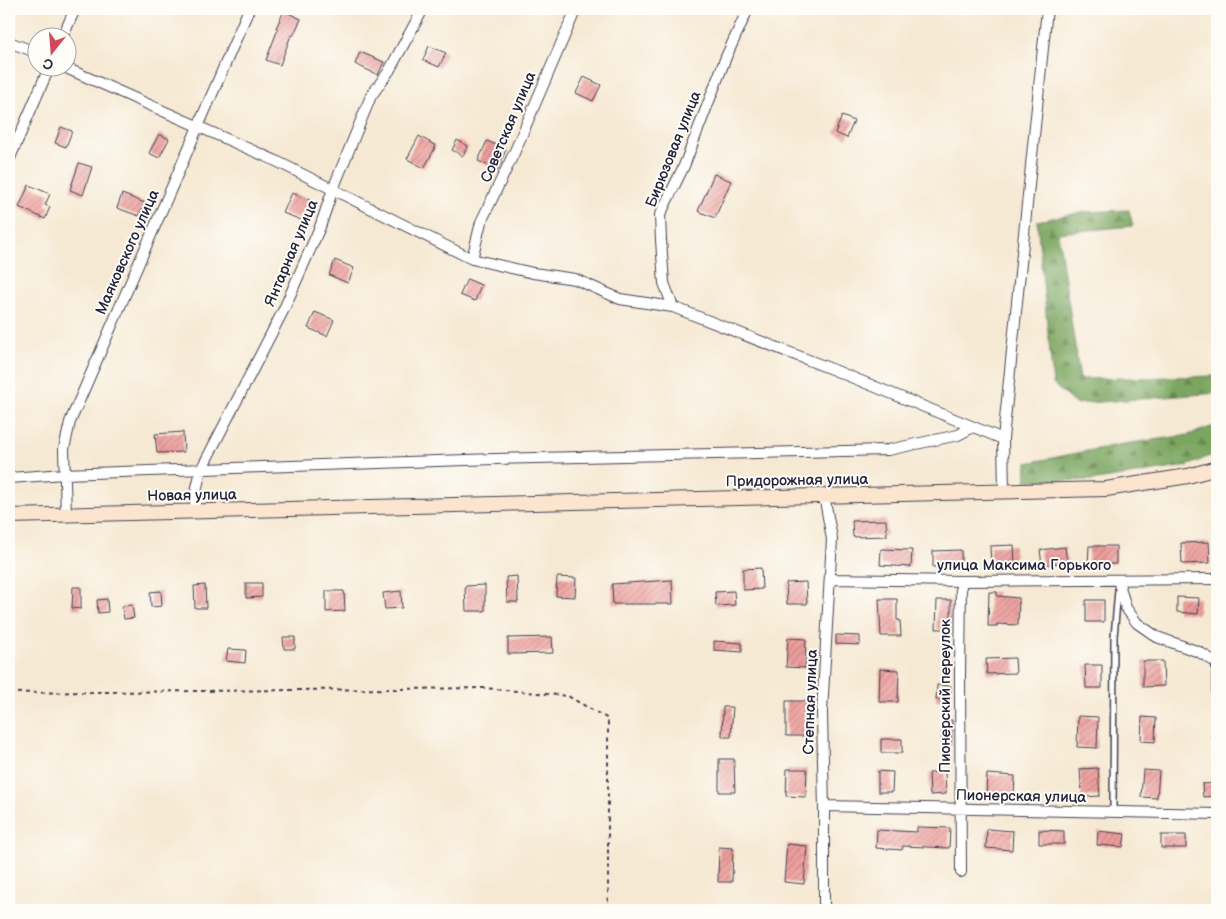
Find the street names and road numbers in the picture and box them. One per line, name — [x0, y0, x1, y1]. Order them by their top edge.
street label: Советская улица — [477, 69, 540, 186]
street label: Бирюзовая улица — [641, 88, 706, 210]
street label: Маяковского улица — [91, 187, 164, 318]
street label: Янтарная улица — [260, 197, 323, 309]
street label: Придорожная улица — [725, 470, 869, 491]
street label: Новая улица — [147, 485, 237, 506]
street label: улица Максима Горького — [937, 556, 1111, 575]
street label: Пионерский переулок — [936, 619, 955, 773]
street label: Степная улица — [799, 649, 822, 755]
street label: Пионерская улица — [956, 786, 1087, 807]

